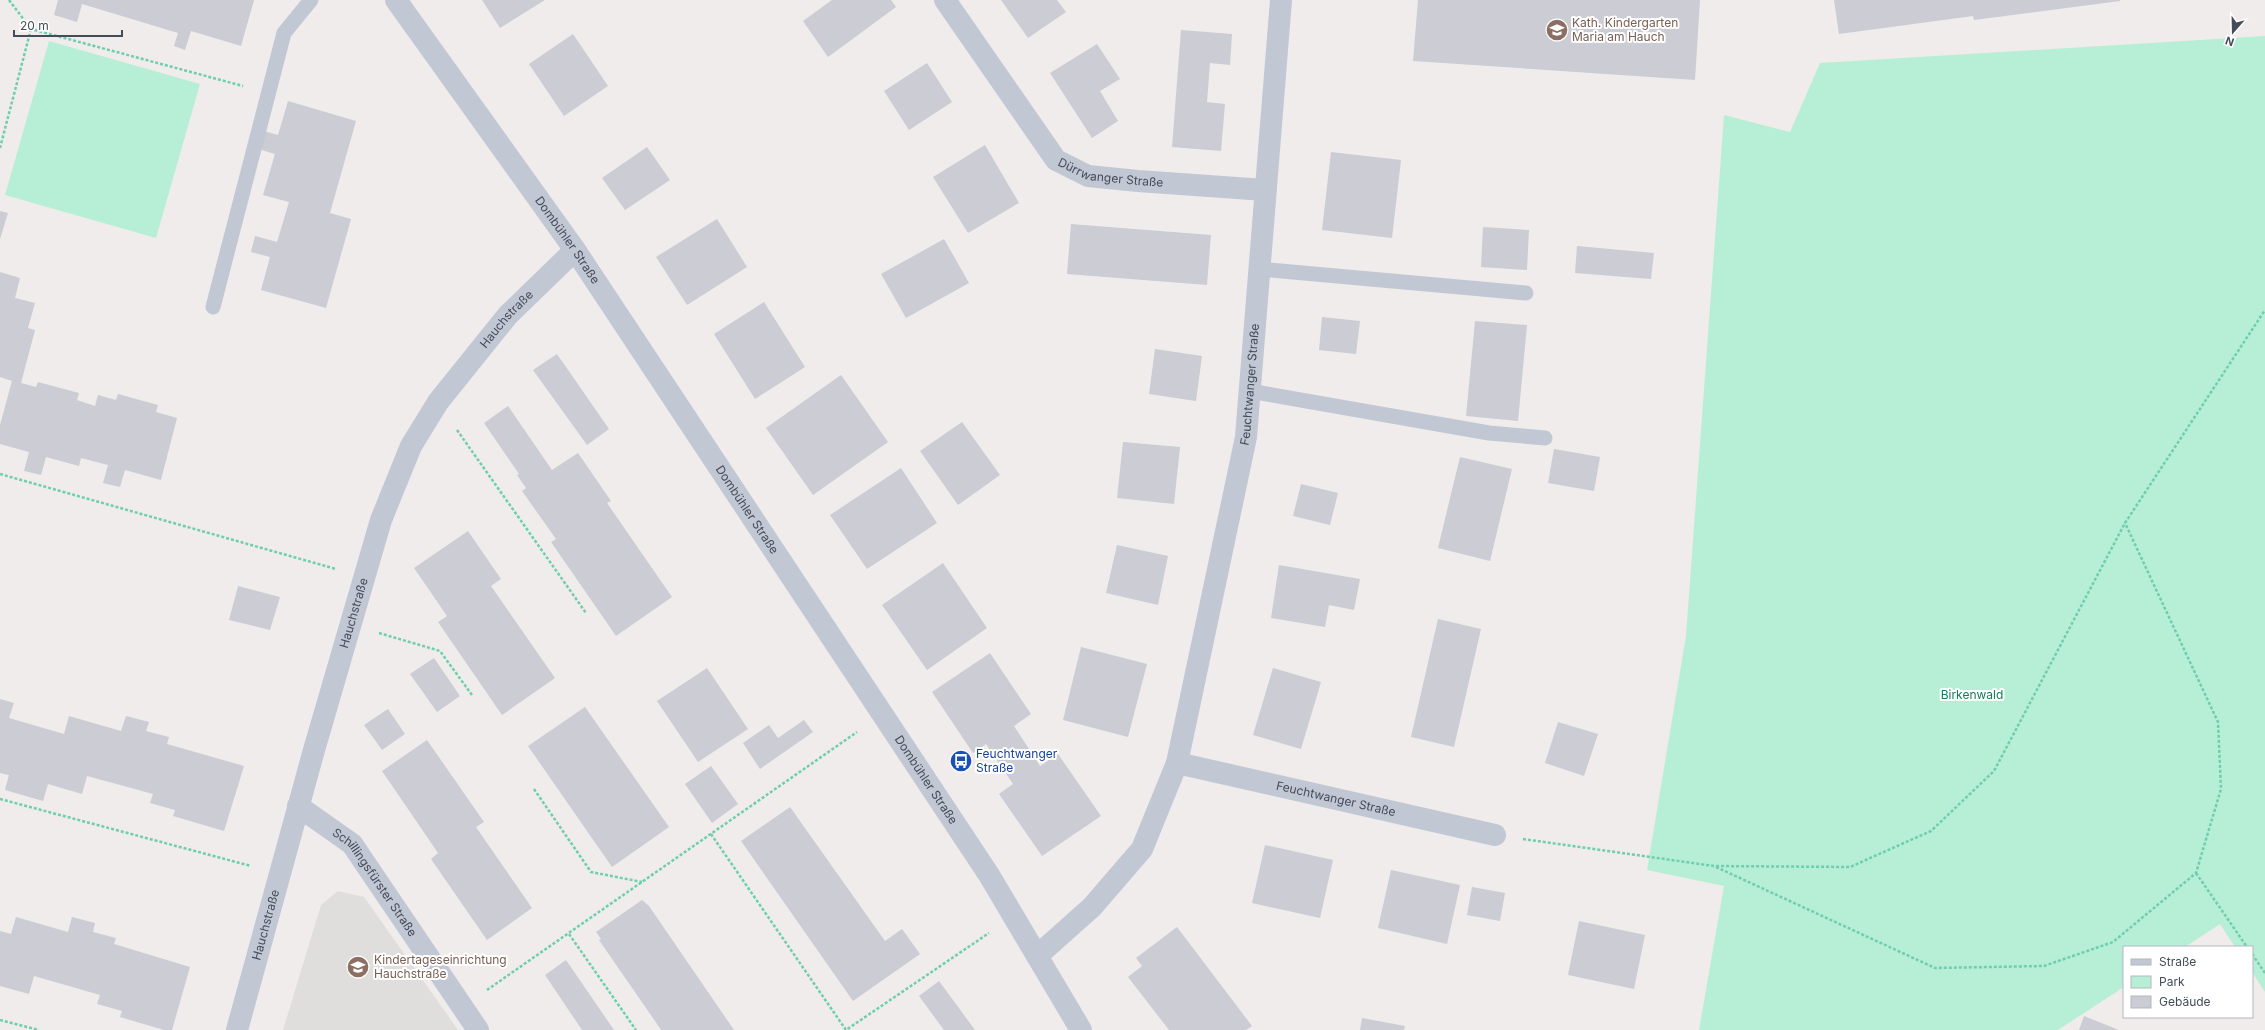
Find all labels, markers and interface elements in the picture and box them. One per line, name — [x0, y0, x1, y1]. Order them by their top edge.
scale bar — [14, 12, 122, 38]
north arrow — [2213, 12, 2253, 52]
place label: Kath. Kindergarten Maria am Hauch — [1572, 15, 1678, 44]
school or university icon: Kath. Kindergarten Maria am Hauch — [1544, 17, 1570, 43]
text: 20 m — [20, 18, 49, 33]
text: N — [2223, 33, 2236, 49]
street label: Dürrwanger Straße — [1056, 154, 1164, 190]
street label: Dombühler Straße — [532, 193, 603, 286]
street label: Hauchstraße — [476, 287, 536, 351]
street label: Feuchtwanger Straße — [1236, 323, 1262, 447]
street label: Dombühler Straße — [713, 462, 782, 557]
street label: Hauchstraße — [336, 576, 371, 650]
park label: Birkenwald — [1941, 687, 2003, 702]
street label: Dombühler Straße — [892, 732, 961, 827]
place label: Feuchtwanger Straße — [976, 746, 1058, 775]
bus stop icon: Feuchtwanger Straße — [948, 748, 974, 774]
street label: Feuchtwanger Straße — [1275, 778, 1397, 819]
street label: Schillingsfürster Straße — [330, 825, 420, 939]
street label: Hauchstraße — [249, 888, 282, 962]
legend — [2123, 946, 2253, 1018]
place label: Kindertageseinrichtung Hauchstraße — [374, 952, 507, 981]
school or university icon: Kindertageseinrichtung Hauchstraße — [345, 954, 371, 980]
text: Straße — [2159, 954, 2196, 969]
text: Park — [2159, 974, 2185, 989]
text: Gebäude — [2159, 994, 2211, 1009]

